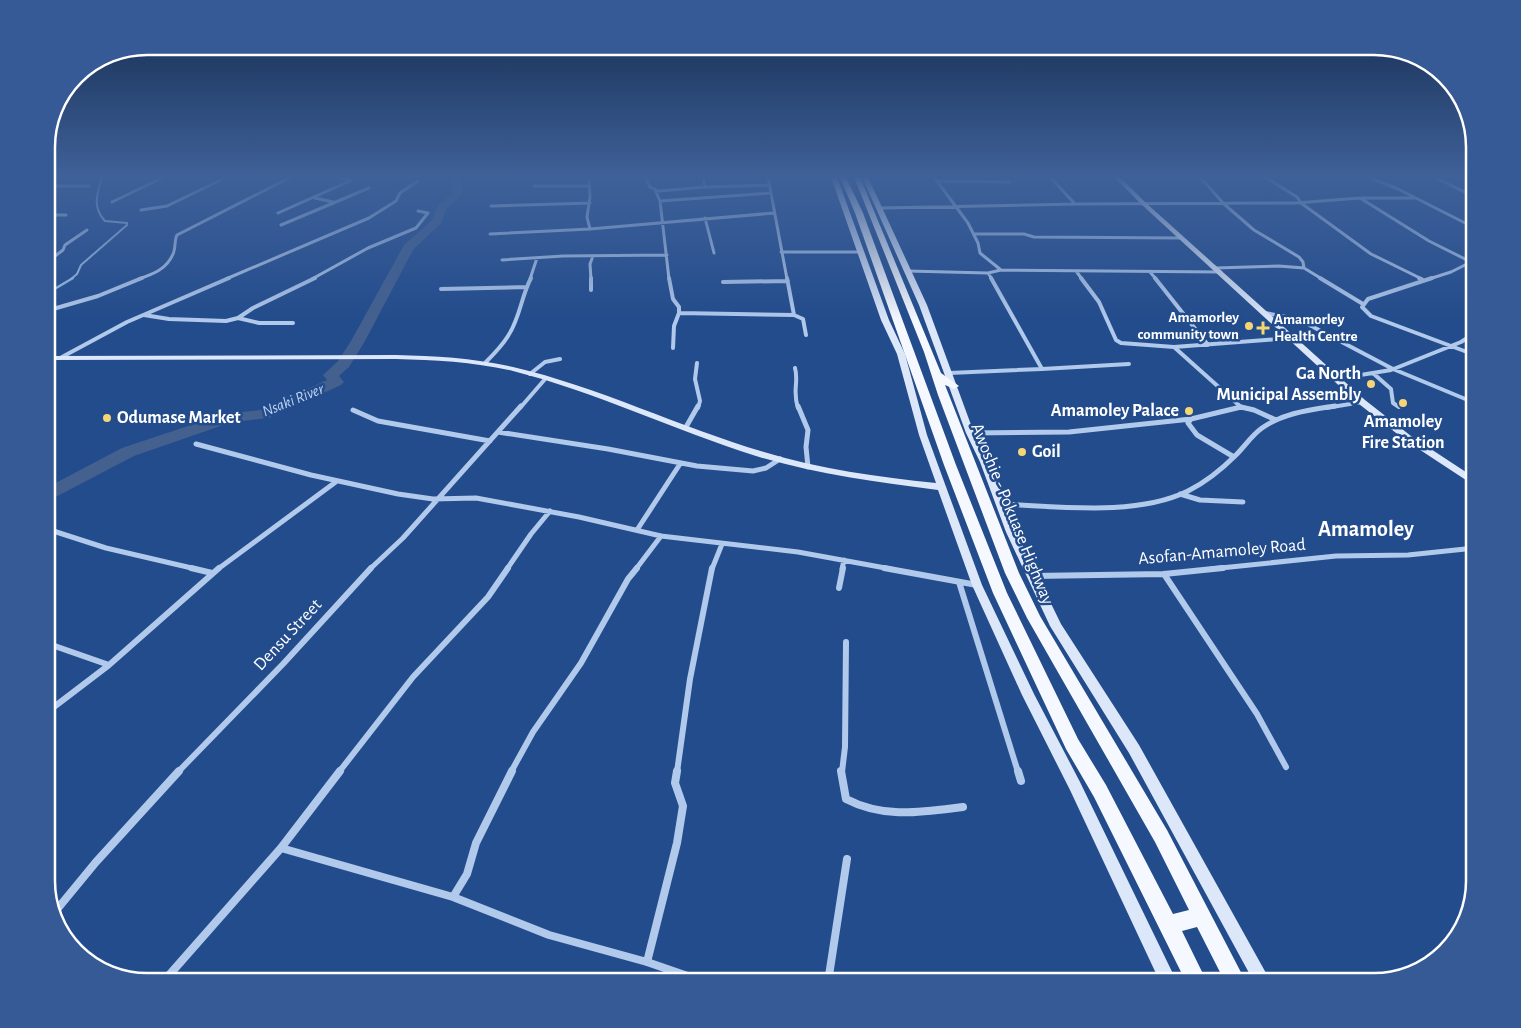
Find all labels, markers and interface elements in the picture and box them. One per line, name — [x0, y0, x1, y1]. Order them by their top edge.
place label: Amamorley community town — [1138, 310, 1239, 342]
place label: Amamorley Health Centre — [1274, 312, 1358, 344]
marker: Amamorley community town — [1243, 320, 1255, 332]
marker: Amamorley Health Centre — [1256, 321, 1270, 335]
place label: Ga North Municipal Assembly — [1217, 365, 1362, 404]
marker: Ga North Municipal Assembly — [1365, 378, 1377, 390]
water label: Nsaki River — [260, 380, 327, 420]
marker: Amamoley Fire Station — [1397, 397, 1409, 409]
place label: Amamoley Palace — [1051, 402, 1179, 420]
marker: Amamoley Palace — [1183, 405, 1195, 417]
place label: Odumase Market — [117, 409, 241, 427]
marker: Odumase Market — [101, 412, 113, 424]
place label: Amamoley Fire Station — [1361, 413, 1445, 452]
street label: Awoshie - Pokuase Highway — [967, 421, 1057, 608]
place label: Goil — [1032, 443, 1061, 461]
marker: Goil — [1016, 446, 1028, 458]
district label: Amamoley — [1318, 518, 1414, 541]
street label: Asofan-Amamoley Road — [1137, 536, 1307, 568]
street label: Densu Street — [251, 596, 326, 674]

